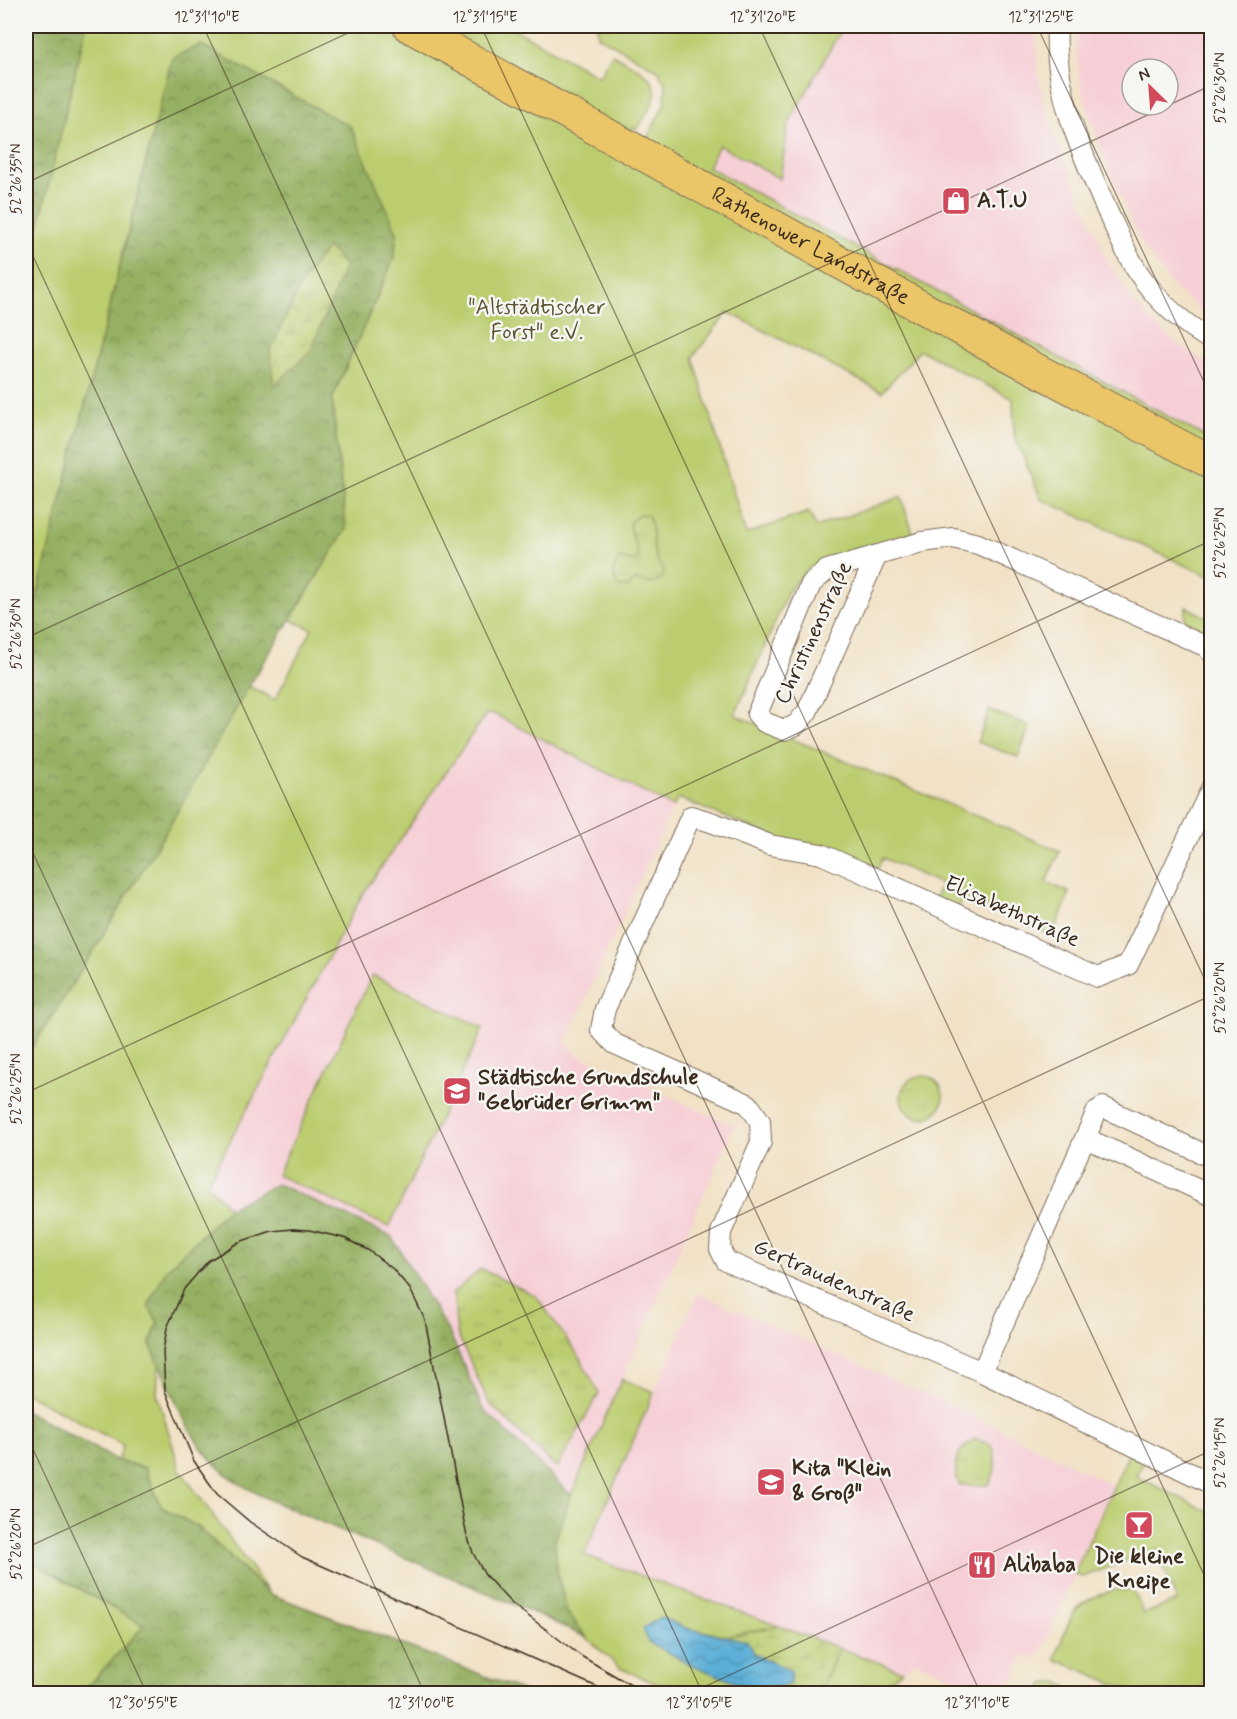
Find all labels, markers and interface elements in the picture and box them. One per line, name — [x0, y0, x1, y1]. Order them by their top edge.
text: 12°31'10"E — [174, 8, 240, 28]
text: 12°31'15"E — [452, 8, 518, 28]
text: 12°31'20"E — [730, 8, 796, 28]
text: 12°31'25"E — [1008, 8, 1074, 28]
text: 52°26'30"N — [1211, 52, 1231, 124]
north arrow — [1120, 57, 1180, 117]
text: N — [1135, 63, 1154, 87]
text: 52°26'35"N — [7, 143, 27, 215]
street label: Rathenower Landstraße — [706, 181, 915, 312]
shop icon: A.T.U — [940, 185, 972, 217]
place label: A.T.U — [977, 187, 1028, 215]
park label: "Altstädtischer Forst" e.V. — [468, 294, 606, 347]
text: 52°26'25"N — [1211, 507, 1231, 579]
street label: Christinenstraße — [769, 557, 859, 709]
text: 52°26'30"N — [7, 598, 27, 670]
street label: Elisabethstraße — [940, 870, 1084, 954]
text: 52°26'20"N — [1211, 962, 1231, 1034]
text: 52°26'25"N — [7, 1053, 27, 1125]
place label: Städtische Grundschule "Gebrüder Grimm" — [478, 1064, 699, 1117]
school or university icon: Städtische Grundschule "Gebrüder Grimm" — [441, 1075, 473, 1107]
street label: Gertraudenstraße — [749, 1233, 919, 1329]
text: 52°26'15"N — [1211, 1418, 1231, 1488]
place label: Kita "Klein & Groß" — [792, 1455, 891, 1508]
school or university icon: Kita "Klein & Groß" — [755, 1466, 787, 1498]
text: 52°26'20"N — [7, 1508, 27, 1580]
bar icon: Die kleine Kneipe — [1123, 1509, 1155, 1541]
place label: Die kleine Kneipe — [1094, 1543, 1184, 1596]
restaurant icon: Alibaba — [966, 1549, 998, 1581]
place label: Alibaba — [1003, 1551, 1076, 1579]
text: 12°30'55"E — [108, 1694, 178, 1714]
text: 12°31'00"E — [387, 1694, 455, 1714]
text: 12°31'05"E — [666, 1694, 733, 1714]
text: 12°31'10"E — [944, 1694, 1010, 1714]

